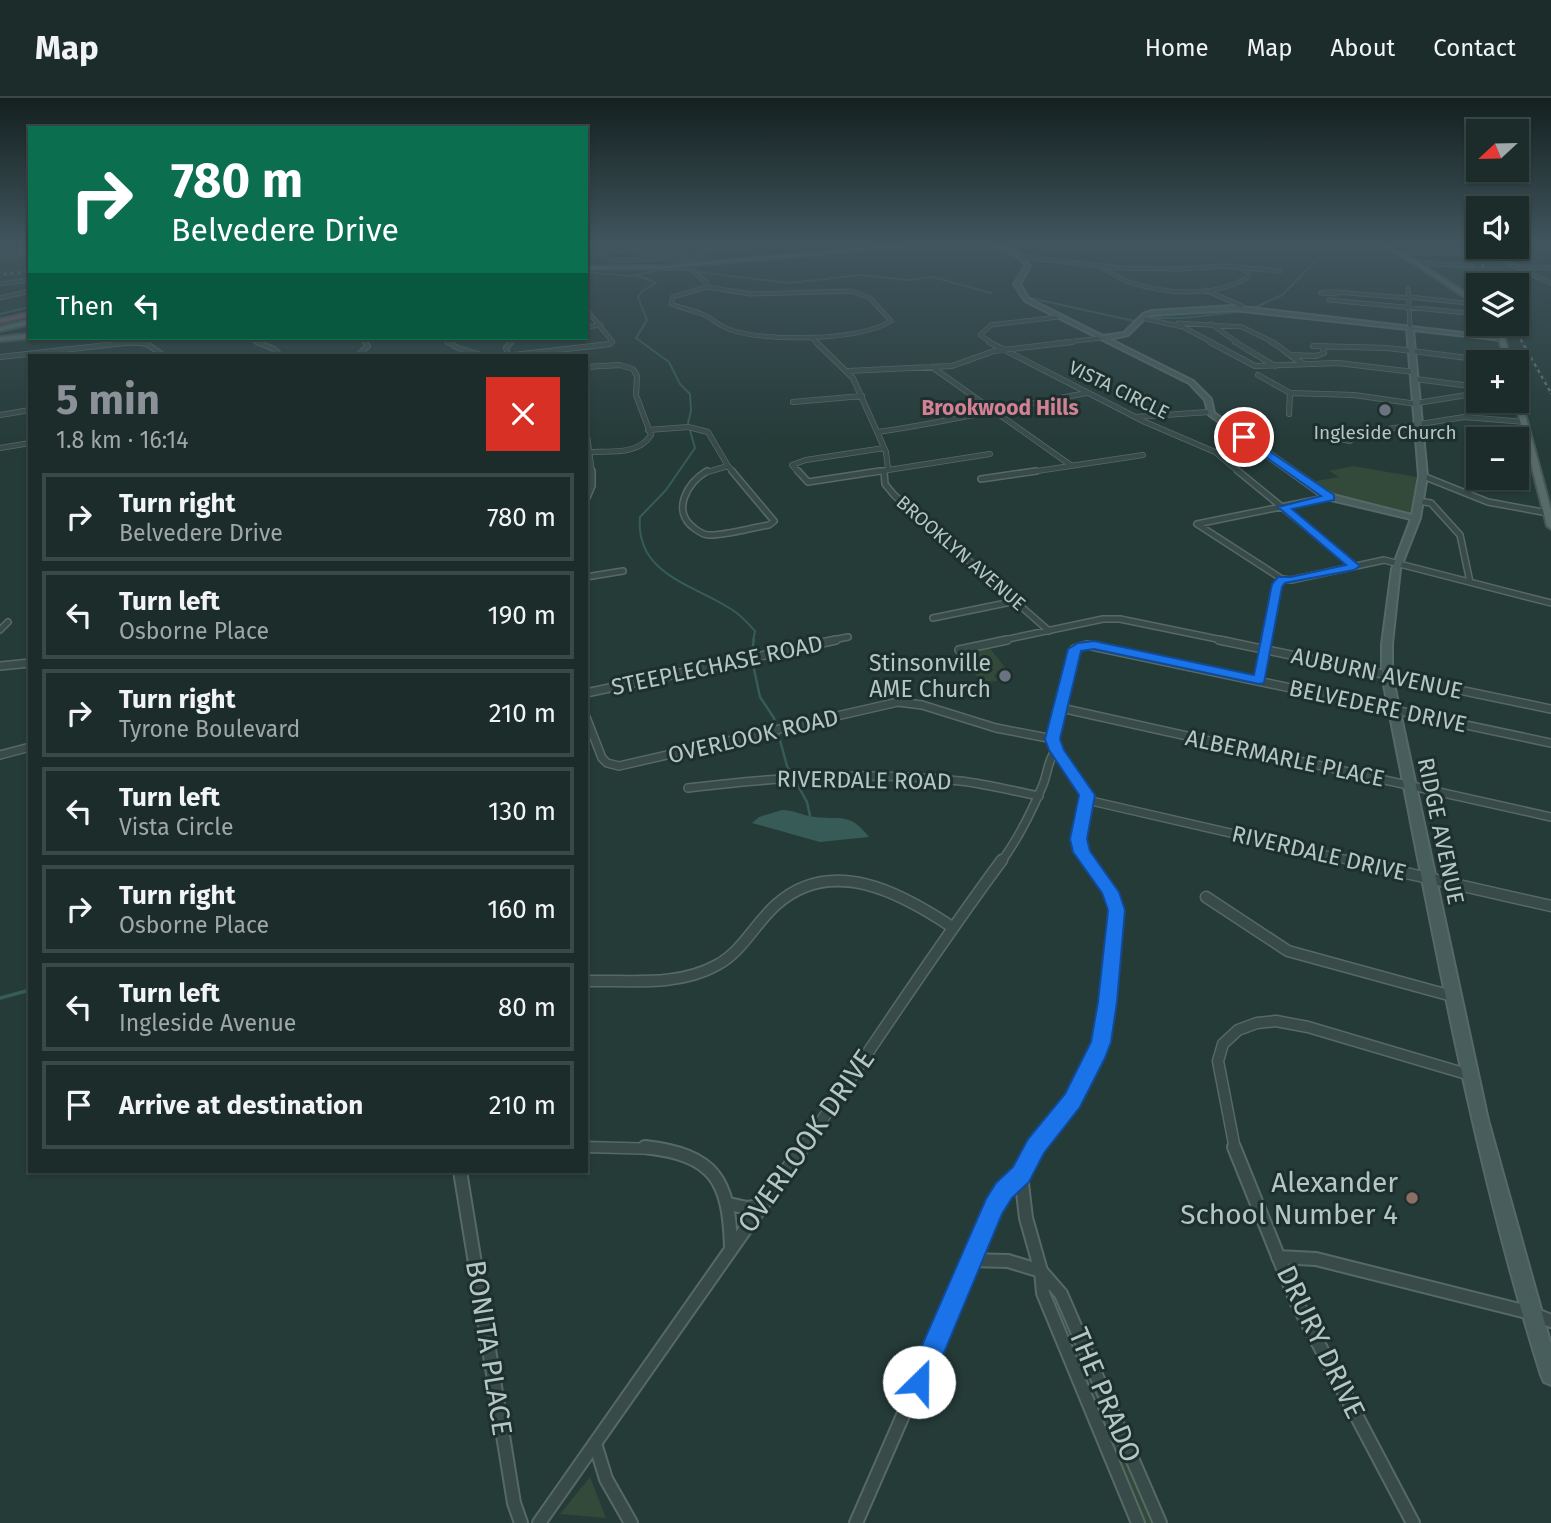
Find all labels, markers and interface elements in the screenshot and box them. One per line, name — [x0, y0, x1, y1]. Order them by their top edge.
text: Map — [35, 28, 99, 68]
text: Home — [1145, 34, 1209, 62]
text: Map — [1247, 34, 1293, 62]
text: About — [1331, 34, 1395, 62]
text: Contact — [1433, 34, 1516, 62]
north arrow — [1466, 119, 1530, 182]
map controls — [1466, 119, 1529, 490]
text: 780 m — [171, 151, 303, 210]
icon: right — [56, 154, 147, 245]
button: sound — [1466, 196, 1529, 259]
text: Belvedere Drive — [171, 211, 399, 249]
button: layers — [1466, 273, 1529, 336]
icon: left — [128, 287, 166, 325]
text: Then — [56, 291, 114, 322]
button: + — [1466, 350, 1529, 413]
street label: VISTA CIRCLE — [1065, 356, 1173, 424]
text: 5 min — [56, 375, 160, 425]
button: close — [486, 377, 560, 451]
district label: Brookwood Hills — [921, 395, 1079, 421]
marker: Ingleside Church — [1377, 402, 1393, 418]
pin — [1214, 407, 1274, 467]
icon: arrive — [1225, 418, 1263, 456]
place label: Ingleside Church — [1313, 421, 1457, 444]
text: 1.8 km · 16:14 — [56, 426, 188, 454]
button: − — [1466, 427, 1529, 490]
text: Turn right — [119, 488, 236, 519]
street label: BROOKLYN AVENUE — [892, 491, 1030, 615]
icon: right — [60, 498, 98, 536]
text: 780 m — [487, 502, 556, 533]
text: Belvedere Drive — [119, 519, 283, 547]
text: Turn left — [119, 586, 220, 617]
icon: left — [60, 596, 98, 634]
text: 190 m — [487, 600, 556, 631]
text: Osborne Place — [119, 617, 269, 645]
street label: STEEPLECHASE ROAD — [609, 629, 825, 701]
street label: AUBURN AVENUE — [1289, 641, 1465, 705]
place label: Stinsonville AME Church — [869, 649, 991, 703]
marker: Stinsonville AME Church — [997, 668, 1013, 684]
street label: BELVEDERE DRIVE — [1287, 673, 1469, 739]
text: Turn right — [119, 684, 236, 715]
icon: right — [60, 694, 98, 732]
text: 210 m — [489, 698, 556, 729]
street label: OVERLOOK ROAD — [665, 703, 841, 769]
text: Tyrone Boulevard — [119, 715, 300, 743]
street label: ALBERMARLE PLACE — [1183, 723, 1387, 793]
street label: RIDGE AVENUE — [1412, 755, 1470, 907]
street label: RIVERDALE ROAD — [776, 764, 952, 796]
text: Turn left — [119, 782, 220, 813]
icon: left — [60, 792, 98, 830]
text: 130 m — [488, 796, 556, 827]
text: Vista Circle — [119, 813, 233, 841]
street label: RIVERDALE DRIVE — [1229, 819, 1409, 887]
text: Turn right — [119, 880, 236, 911]
icon: right — [60, 890, 98, 928]
text: 160 m — [487, 894, 556, 925]
text: Osborne Place — [119, 911, 269, 939]
text: Turn left — [119, 978, 220, 1009]
icon: left — [60, 988, 98, 1026]
text: 80 m — [498, 992, 556, 1023]
text: Ingleside Avenue — [119, 1009, 296, 1037]
street label: OVERLOOK DRIVE — [731, 1043, 881, 1239]
icon: arrive — [60, 1086, 98, 1124]
text: Arrive at destination — [119, 1090, 363, 1121]
text: 210 m — [489, 1090, 556, 1121]
place label: Alexander School Number 4 — [1180, 1166, 1398, 1231]
marker: Alexander School Number 4 — [1404, 1190, 1420, 1206]
street label: BONITA PLACE — [459, 1258, 519, 1438]
street label: DRURY DRIVE — [1270, 1260, 1372, 1424]
street label: THE PRADO — [1062, 1323, 1148, 1467]
position arrow — [882, 1345, 956, 1419]

